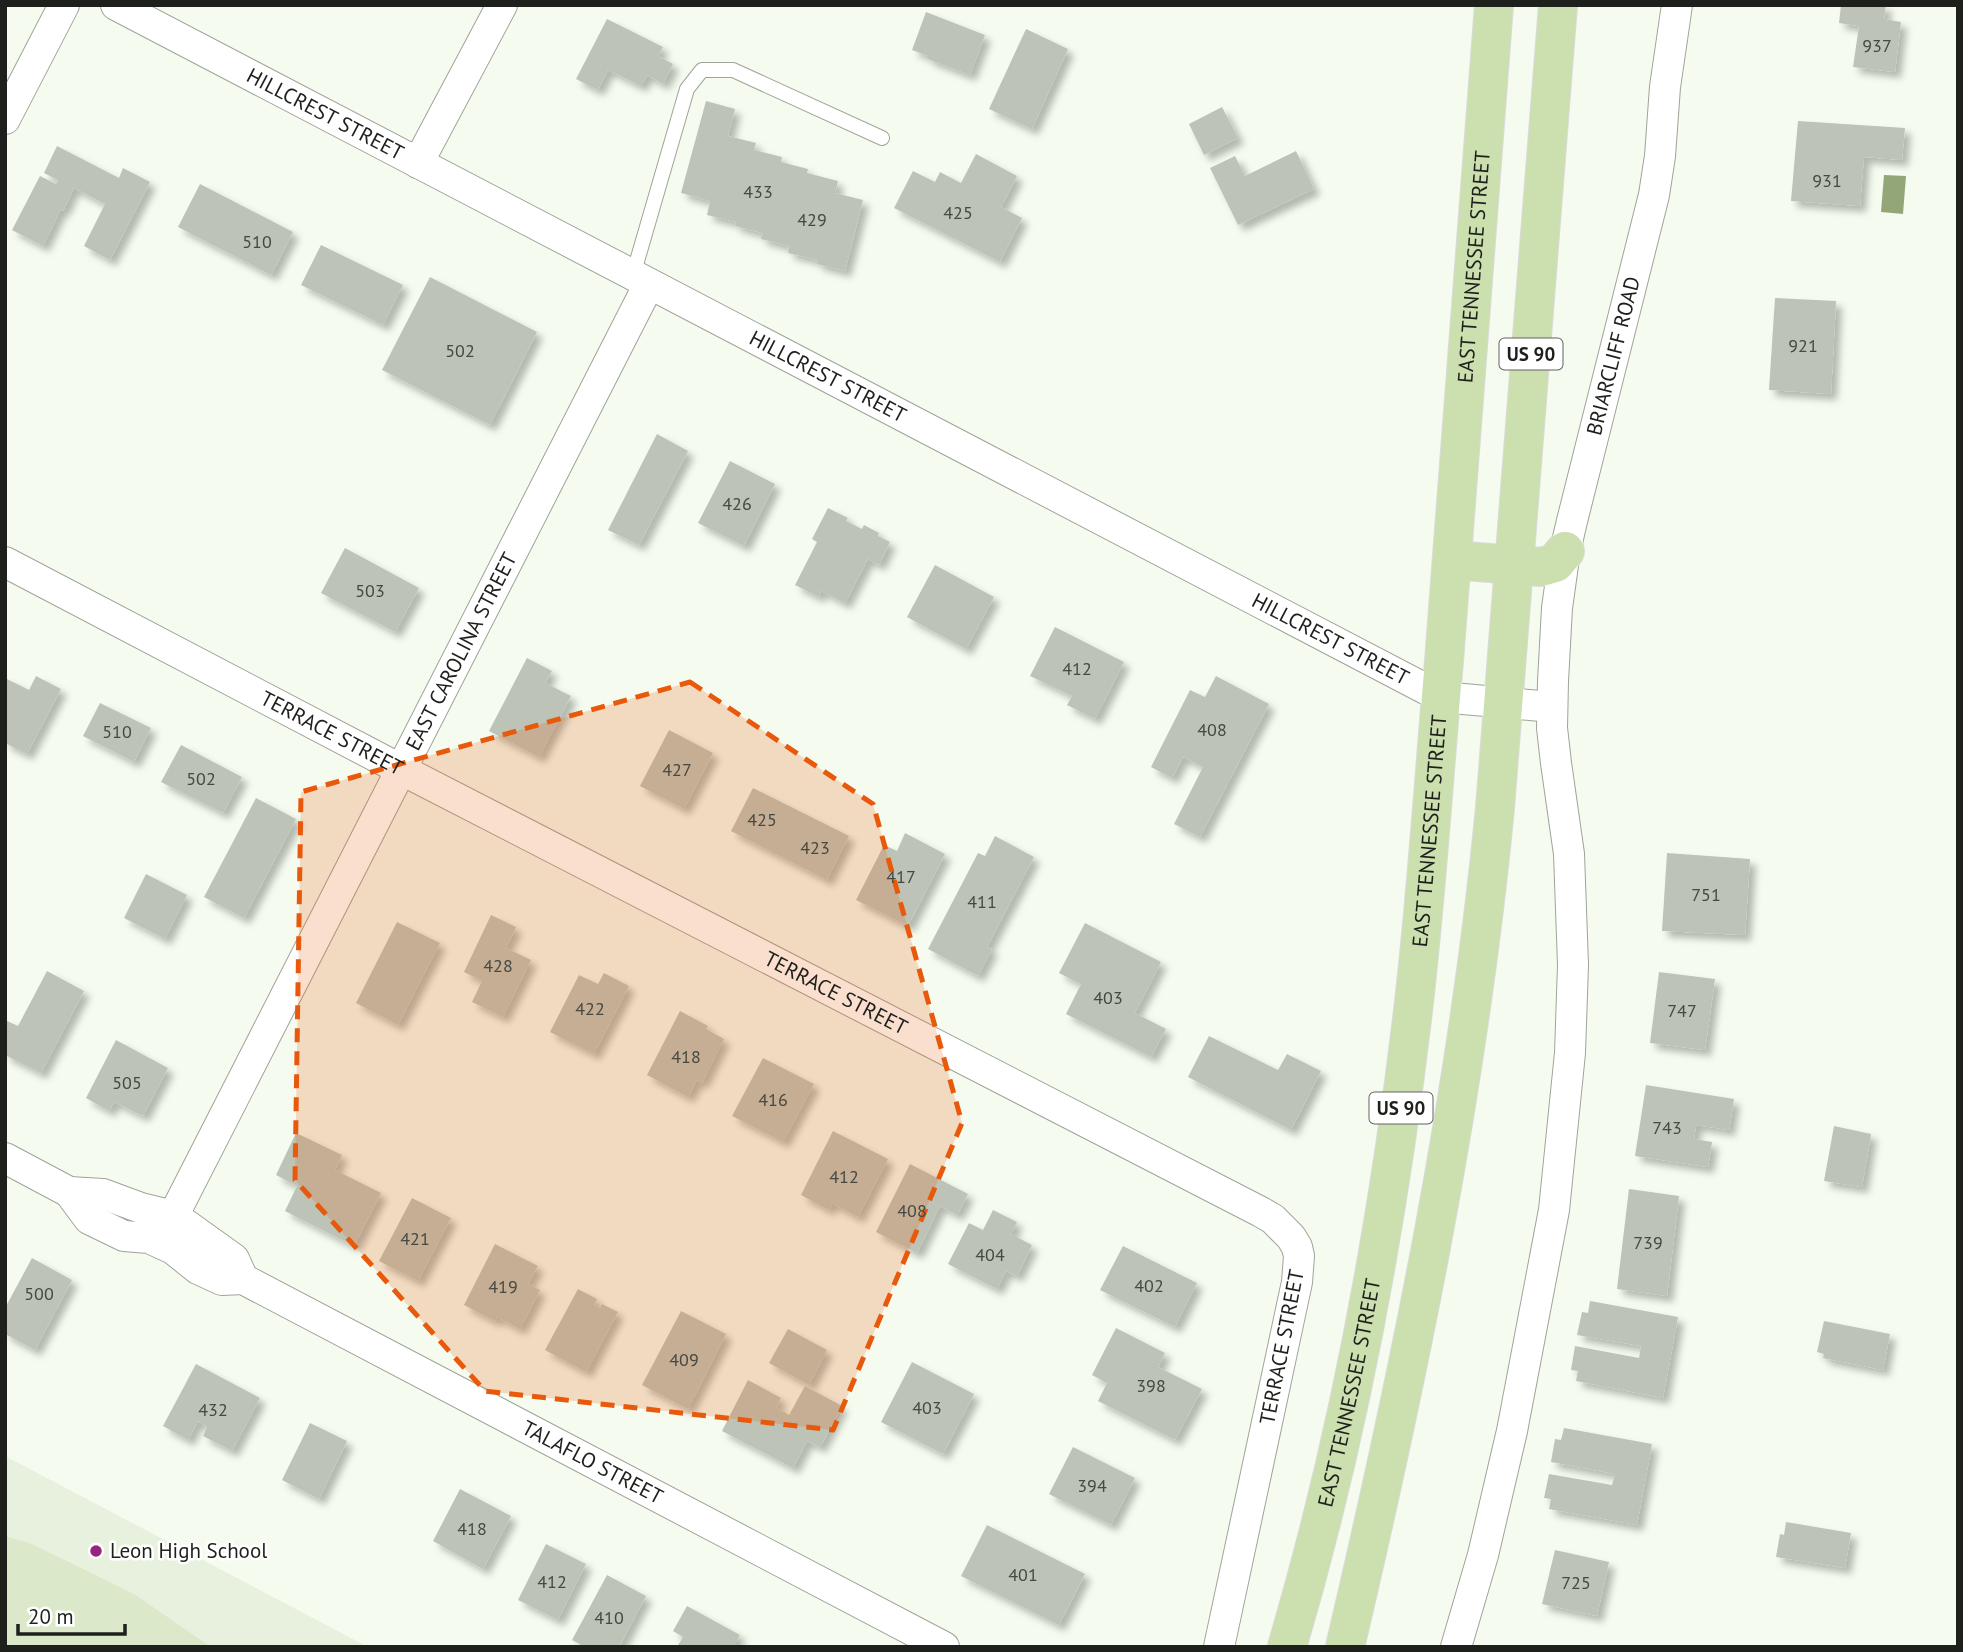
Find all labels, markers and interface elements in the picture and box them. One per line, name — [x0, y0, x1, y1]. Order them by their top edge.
house number: 937 — [1862, 34, 1892, 57]
street label: HILLCREST STREET — [242, 62, 409, 166]
street label: EAST TENNESSEE STREET — [1451, 149, 1496, 384]
house number: 931 — [1812, 169, 1842, 192]
house number: 433 — [743, 180, 773, 203]
house number: 425 — [943, 201, 973, 224]
house number: 429 — [797, 208, 827, 231]
house number: 510 — [242, 230, 272, 253]
street label: BRIARCLIFF ROAD — [1580, 274, 1646, 438]
street label: HILLCREST STREET — [745, 324, 911, 429]
house number: 921 — [1788, 334, 1818, 357]
road number: US 90 — [1500, 338, 1562, 370]
house number: 502 — [445, 339, 475, 362]
house number: 426 — [722, 492, 752, 515]
street label: EAST CAROLINA STREET — [399, 548, 523, 755]
house number: 503 — [355, 579, 385, 602]
street label: HILLCREST STREET — [1247, 587, 1414, 691]
house number: 412 — [1062, 657, 1092, 680]
street label: TERRACE STREET — [256, 684, 408, 782]
street label: EAST TENNESSEE STREET — [1406, 713, 1452, 948]
house number: 408 — [1197, 718, 1227, 741]
house number: 510 — [102, 720, 132, 743]
house number: 427 — [662, 758, 692, 781]
house number: 502 — [186, 767, 216, 790]
house number: 425 — [747, 808, 777, 831]
house number: 423 — [800, 836, 830, 859]
house number: 417 — [886, 865, 916, 888]
house number: 751 — [1691, 883, 1721, 906]
house number: 411 — [967, 890, 997, 913]
street label: TERRACE STREET — [760, 945, 912, 1041]
house number: 428 — [483, 954, 513, 977]
house number: 403 — [1093, 986, 1123, 1009]
house number: 422 — [575, 997, 605, 1020]
house number: 747 — [1667, 999, 1697, 1022]
house number: 418 — [671, 1045, 701, 1068]
house number: 505 — [112, 1071, 142, 1094]
house number: 416 — [758, 1088, 788, 1111]
road number: US 90 — [1370, 1092, 1432, 1124]
house number: 743 — [1652, 1116, 1682, 1139]
house number: 412 — [829, 1165, 859, 1188]
house number: 408 — [897, 1199, 927, 1222]
house number: 421 — [400, 1227, 430, 1250]
house number: 739 — [1633, 1231, 1663, 1254]
house number: 404 — [975, 1243, 1005, 1266]
street label: TERRACE STREET — [1253, 1267, 1310, 1427]
house number: 402 — [1134, 1274, 1164, 1297]
house number: 419 — [488, 1275, 518, 1298]
street label: EAST TENNESSEE STREET — [1311, 1276, 1386, 1510]
house number: 500 — [24, 1282, 54, 1305]
house number: 409 — [669, 1348, 699, 1371]
house number: 398 — [1136, 1374, 1166, 1397]
house number: 403 — [912, 1396, 942, 1419]
house number: 432 — [198, 1398, 228, 1421]
street label: TALAFLO STREET — [517, 1414, 668, 1510]
house number: 394 — [1077, 1474, 1107, 1497]
house number: 418 — [457, 1517, 487, 1540]
place label: Leon High School — [110, 1537, 267, 1564]
marker: Leon High School — [88, 1543, 104, 1559]
house number: 401 — [1008, 1563, 1038, 1586]
house number: 412 — [537, 1570, 567, 1593]
house number: 725 — [1561, 1571, 1591, 1594]
scale bar — [18, 1592, 124, 1636]
text: 20 m — [28, 1603, 74, 1630]
house number: 410 — [594, 1606, 624, 1629]

